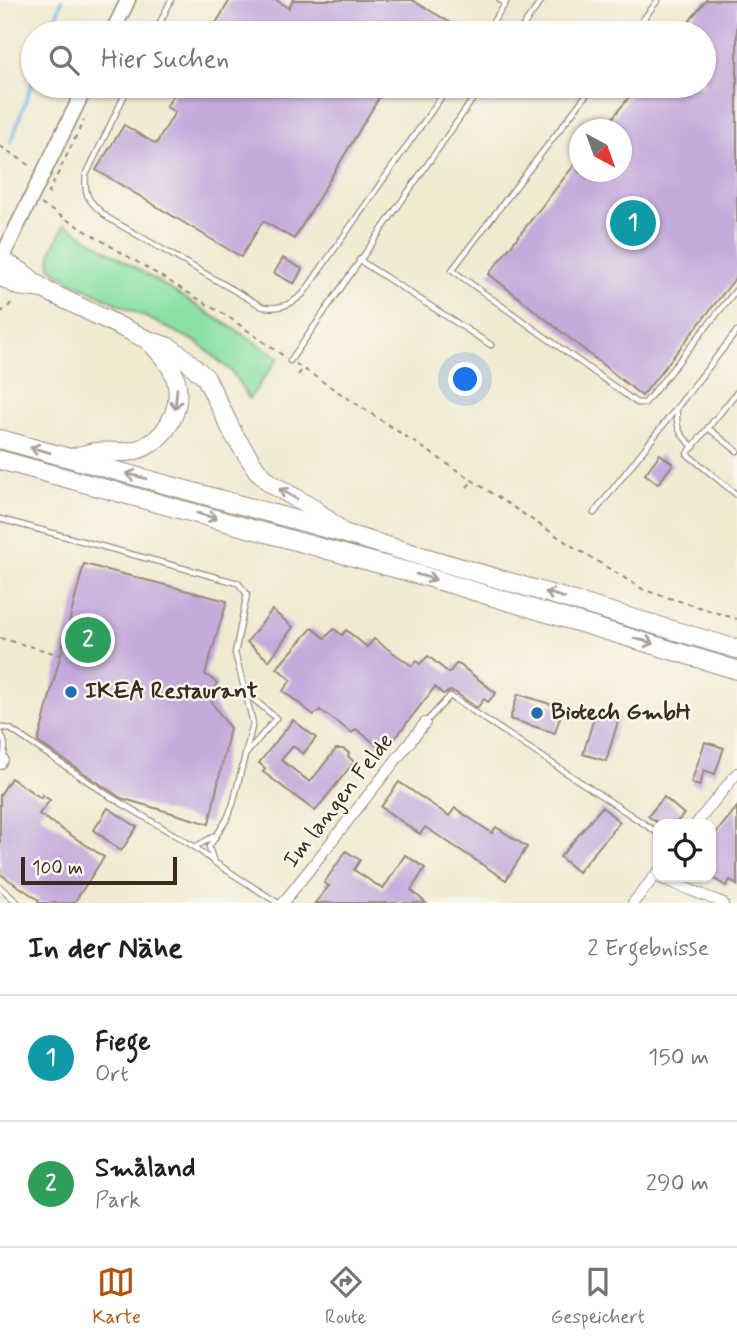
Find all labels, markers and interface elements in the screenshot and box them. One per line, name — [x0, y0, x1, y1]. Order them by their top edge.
search box — [21, 21, 716, 98]
icon: search — [45, 41, 83, 79]
text: Hier suchen — [101, 43, 229, 77]
north arrow — [569, 119, 632, 182]
pin: 1 — [610, 197, 656, 249]
your location — [448, 362, 482, 396]
one-way arrow — [169, 387, 182, 410]
one-way arrow — [29, 443, 52, 456]
one-way arrow — [125, 469, 148, 482]
one-way arrow — [278, 487, 298, 501]
one-way arrow — [195, 510, 218, 523]
one-way arrow — [414, 571, 437, 584]
one-way arrow — [544, 587, 566, 600]
pin: 2 — [65, 614, 111, 666]
one-way arrow — [633, 636, 655, 649]
place label: IKEA Restaurant — [85, 677, 258, 707]
marker: IKEA Restaurant — [63, 684, 79, 700]
place label: Biotech GmbH — [551, 698, 691, 728]
marker: Biotech GmbH — [529, 705, 545, 721]
street label: Im langen Felde — [277, 728, 401, 874]
map controls — [653, 819, 716, 882]
button: locate — [653, 819, 716, 882]
scale bar — [21, 854, 177, 886]
text: 100 m — [32, 856, 83, 881]
text: In der Nähe — [28, 929, 183, 968]
text: 2 Ergebnisse — [587, 934, 709, 964]
text: Fiege — [95, 1026, 151, 1060]
text: 1 — [46, 1043, 56, 1073]
text: 150 m — [648, 1043, 709, 1073]
text: Ort — [95, 1060, 129, 1090]
text: Småland — [95, 1152, 196, 1186]
text: 2 — [45, 1169, 57, 1199]
text: 290 m — [646, 1169, 709, 1199]
text: Park — [95, 1186, 141, 1216]
tab: Karte — [92, 1263, 141, 1330]
tab: Route — [325, 1263, 366, 1330]
tab: Gespeichert — [551, 1263, 645, 1330]

